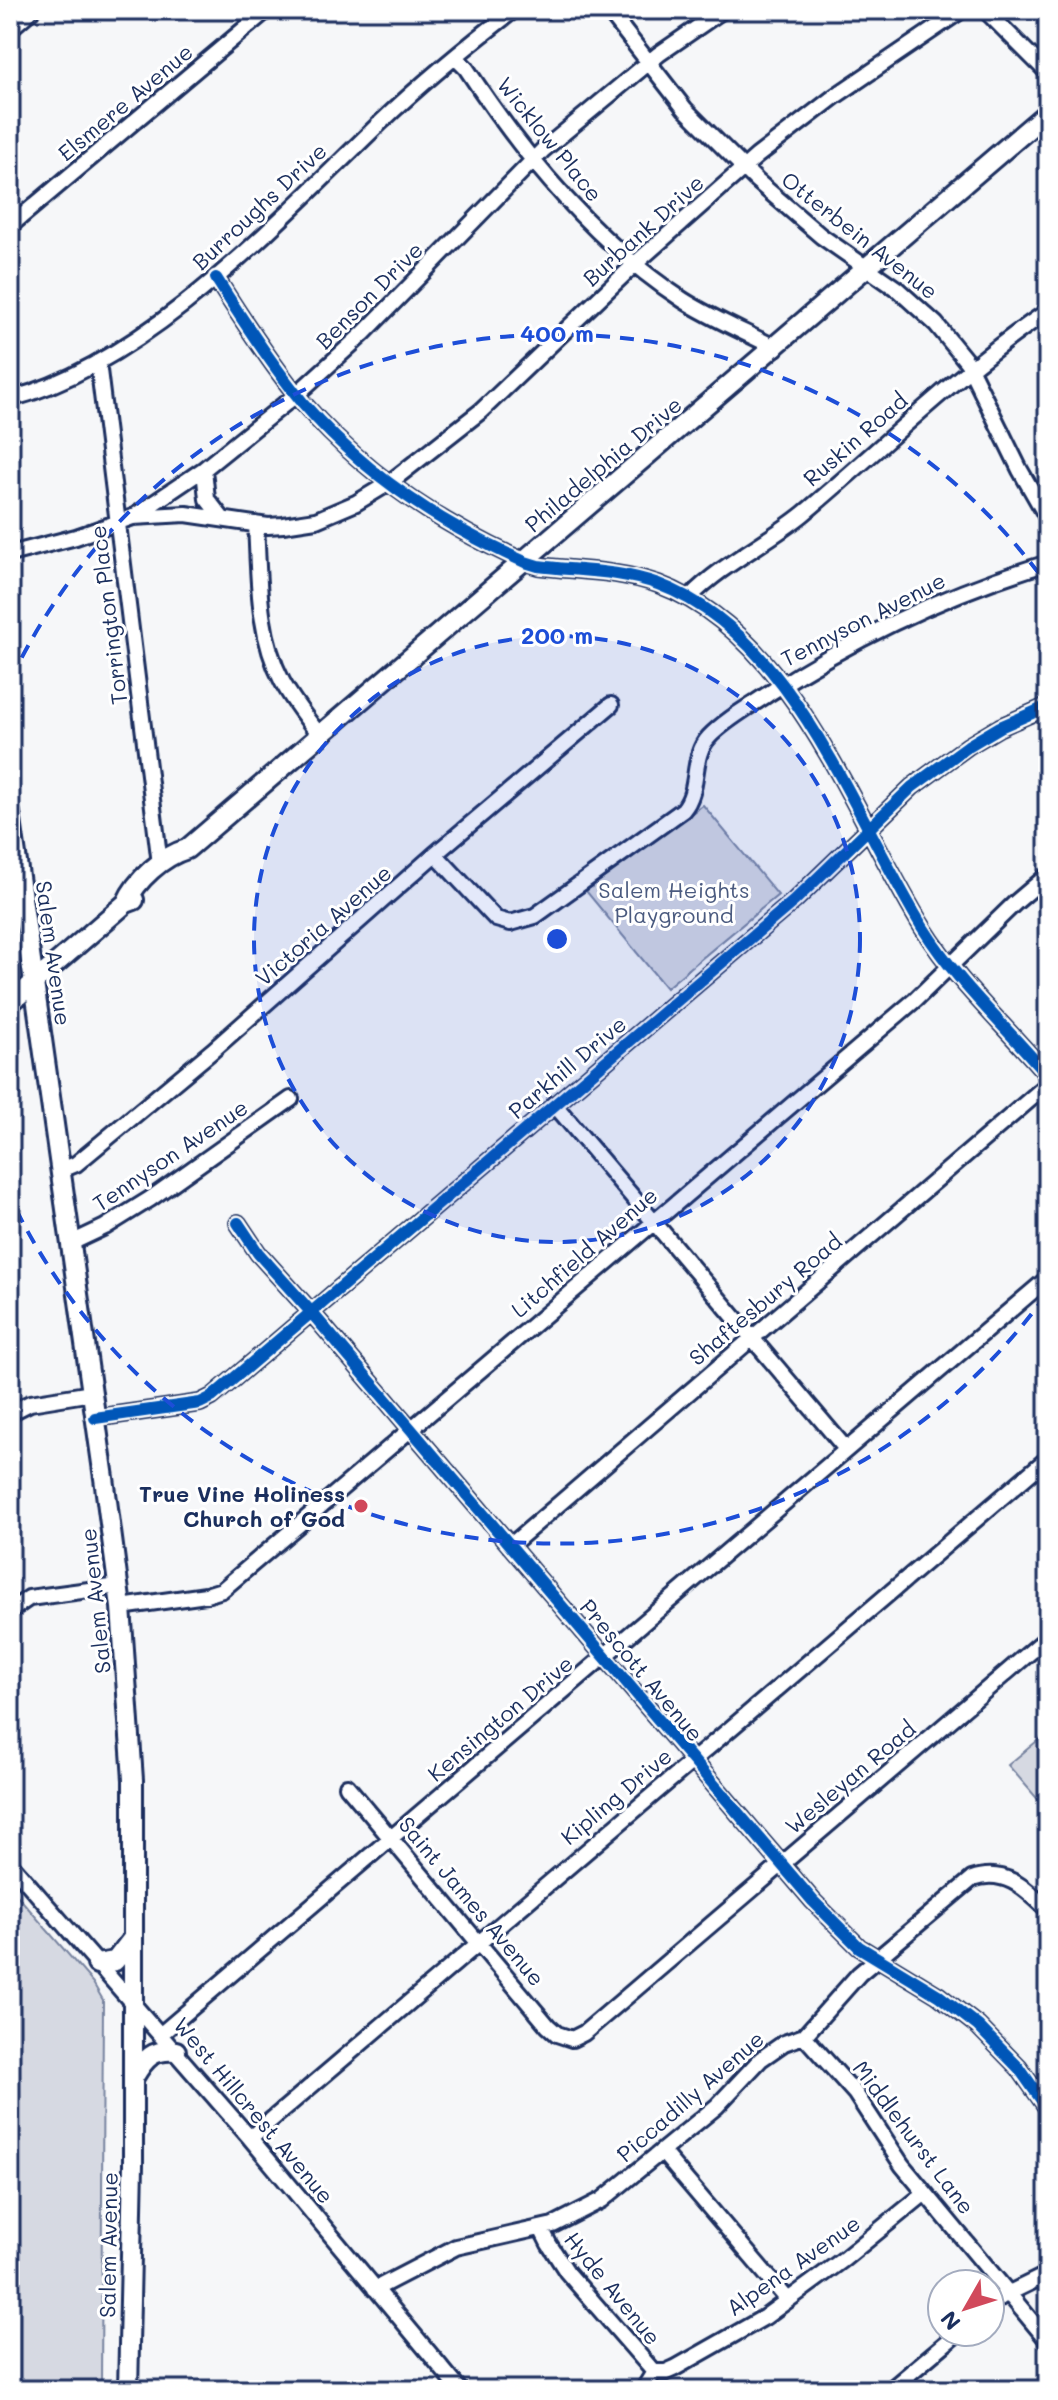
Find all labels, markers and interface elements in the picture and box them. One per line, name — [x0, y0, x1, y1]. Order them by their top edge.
street label: Elsmere Avenue — [51, 37, 199, 167]
street label: Wicklow Place — [491, 71, 609, 207]
street label: Burroughs Drive — [186, 136, 332, 276]
street label: Otterbein Avenue — [776, 165, 944, 305]
street label: Burbank Drive — [576, 168, 710, 292]
street label: Benson Drive — [309, 235, 429, 355]
text: 400 m — [520, 317, 594, 348]
street label: Ruskin Road — [797, 386, 913, 492]
street label: Philadelphia Drive — [518, 390, 688, 538]
street label: Torrington Place — [83, 524, 133, 706]
street label: Tennyson Avenue — [776, 565, 950, 673]
text: 200 m — [521, 619, 593, 650]
street label: Victoria Avenue — [249, 858, 397, 992]
park label: Salem Heights Playground — [598, 875, 750, 929]
street label: Salem Avenue — [29, 879, 79, 1027]
centre of rings — [543, 925, 571, 953]
street label: Parkhill Drive — [502, 1009, 632, 1125]
street label: Tennyson Avenue — [87, 1092, 253, 1218]
street label: Litchfield Avenue — [505, 1180, 663, 1324]
street label: Shaftesbury Road — [682, 1226, 848, 1372]
place label: True Vine Holiness Church of God — [139, 1479, 345, 1533]
marker: True Vine Holiness Church of God — [352, 1497, 370, 1515]
street label: Salem Avenue — [73, 1527, 117, 1675]
street label: Prescott Avenue — [574, 1593, 710, 1747]
street label: Kensington Drive — [421, 1649, 579, 1787]
street label: Wesleyan Road — [779, 1714, 921, 1840]
street label: Kipling Drive — [555, 1741, 677, 1851]
street label: Saint James Avenue — [393, 1810, 551, 1992]
street label: West Hillcrest Avenue — [167, 2011, 341, 2209]
street label: Piccadilly Avenue — [610, 2024, 770, 2168]
street label: Middlehurst Lane — [847, 2054, 981, 2220]
street label: Salem Avenue — [92, 2172, 124, 2318]
street label: Alpena Avenue — [720, 2208, 866, 2322]
street label: Hyde Avenue — [558, 2225, 668, 2351]
north arrow — [926, 2268, 1006, 2348]
text: N — [934, 2305, 967, 2337]

